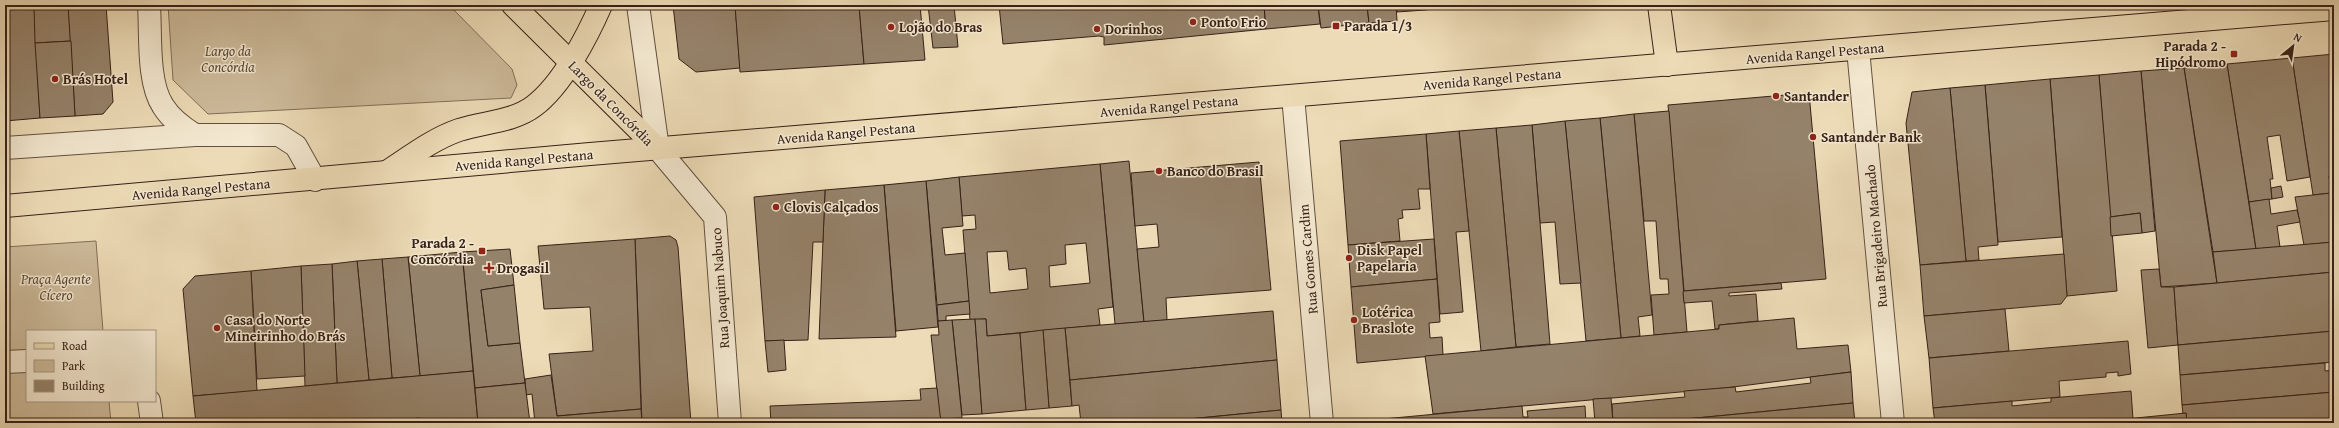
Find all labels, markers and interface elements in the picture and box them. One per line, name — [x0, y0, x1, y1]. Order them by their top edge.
place label: Ponto Frio — [1201, 12, 1267, 32]
place label: Parada 1/3 — [1344, 16, 1412, 36]
place label: Lojão do Bras — [899, 17, 982, 37]
marker: Ponto Frio — [1188, 17, 1198, 27]
place label: Dorinhos — [1105, 19, 1162, 39]
marker: Parada 1/3 — [1331, 21, 1341, 31]
marker: Lojão do Bras — [886, 22, 896, 32]
marker: Dorinhos — [1092, 24, 1102, 34]
north arrow — [2273, 26, 2313, 66]
text: N — [2291, 28, 2306, 46]
place label: Parada 2 - Hipódromo — [2155, 36, 2227, 72]
street label: Avenida Rangel Pestana — [1745, 37, 1885, 69]
park label: Largo da Concórdia — [201, 41, 255, 77]
marker: Parada 2 - Hipódromo — [2229, 49, 2239, 59]
street label: Largo da Concórdia — [564, 56, 658, 150]
street label: Avenida Rangel Pestana — [1422, 63, 1562, 95]
place label: Brás Hotel — [63, 69, 129, 89]
marker: Brás Hotel — [50, 74, 60, 84]
place label: Santander — [1784, 86, 1849, 106]
street label: Avenida Rangel Pestana — [1099, 90, 1239, 122]
marker: Santander — [1771, 91, 1781, 101]
street label: Avenida Rangel Pestana — [776, 117, 916, 149]
place label: Santander Bank — [1821, 127, 1922, 147]
marker: Santander Bank — [1808, 132, 1818, 142]
street label: Avenida Rangel Pestana — [454, 144, 594, 176]
place label: Banco do Brasil — [1167, 161, 1264, 181]
street label: Rua Brigadeiro Machado — [1860, 164, 1892, 308]
marker: Banco do Brasil — [1154, 166, 1164, 176]
street label: Avenida Rangel Pestana — [131, 173, 271, 205]
place label: Clovis Calçados — [784, 197, 879, 217]
marker: Clovis Calçados — [771, 202, 781, 212]
street label: Rua Gomes Cardim — [1293, 203, 1323, 315]
street label: Rua Joaquim Nabuco — [706, 227, 734, 349]
place label: Parada 2 - Concórdia — [411, 233, 475, 269]
place label: Disk Papel Papelaria — [1357, 240, 1423, 276]
marker: Parada 2 - Concórdia — [477, 246, 487, 256]
marker: Disk Papel Papelaria — [1344, 253, 1354, 263]
place label: Drogasil — [497, 258, 550, 278]
marker: Drogasil — [484, 263, 494, 273]
park label: Praça Agente Cícero — [20, 269, 91, 305]
place label: Lotérica Braslote — [1362, 302, 1414, 338]
place label: Casa do Norte Mineirinho do Brás — [225, 310, 346, 346]
marker: Lotérica Braslote — [1349, 315, 1359, 325]
marker: Casa do Norte Mineirinho do Brás — [212, 323, 222, 333]
legend — [26, 330, 156, 402]
text: Road — [62, 337, 88, 354]
text: Park — [62, 357, 86, 374]
text: Building — [62, 377, 105, 394]

